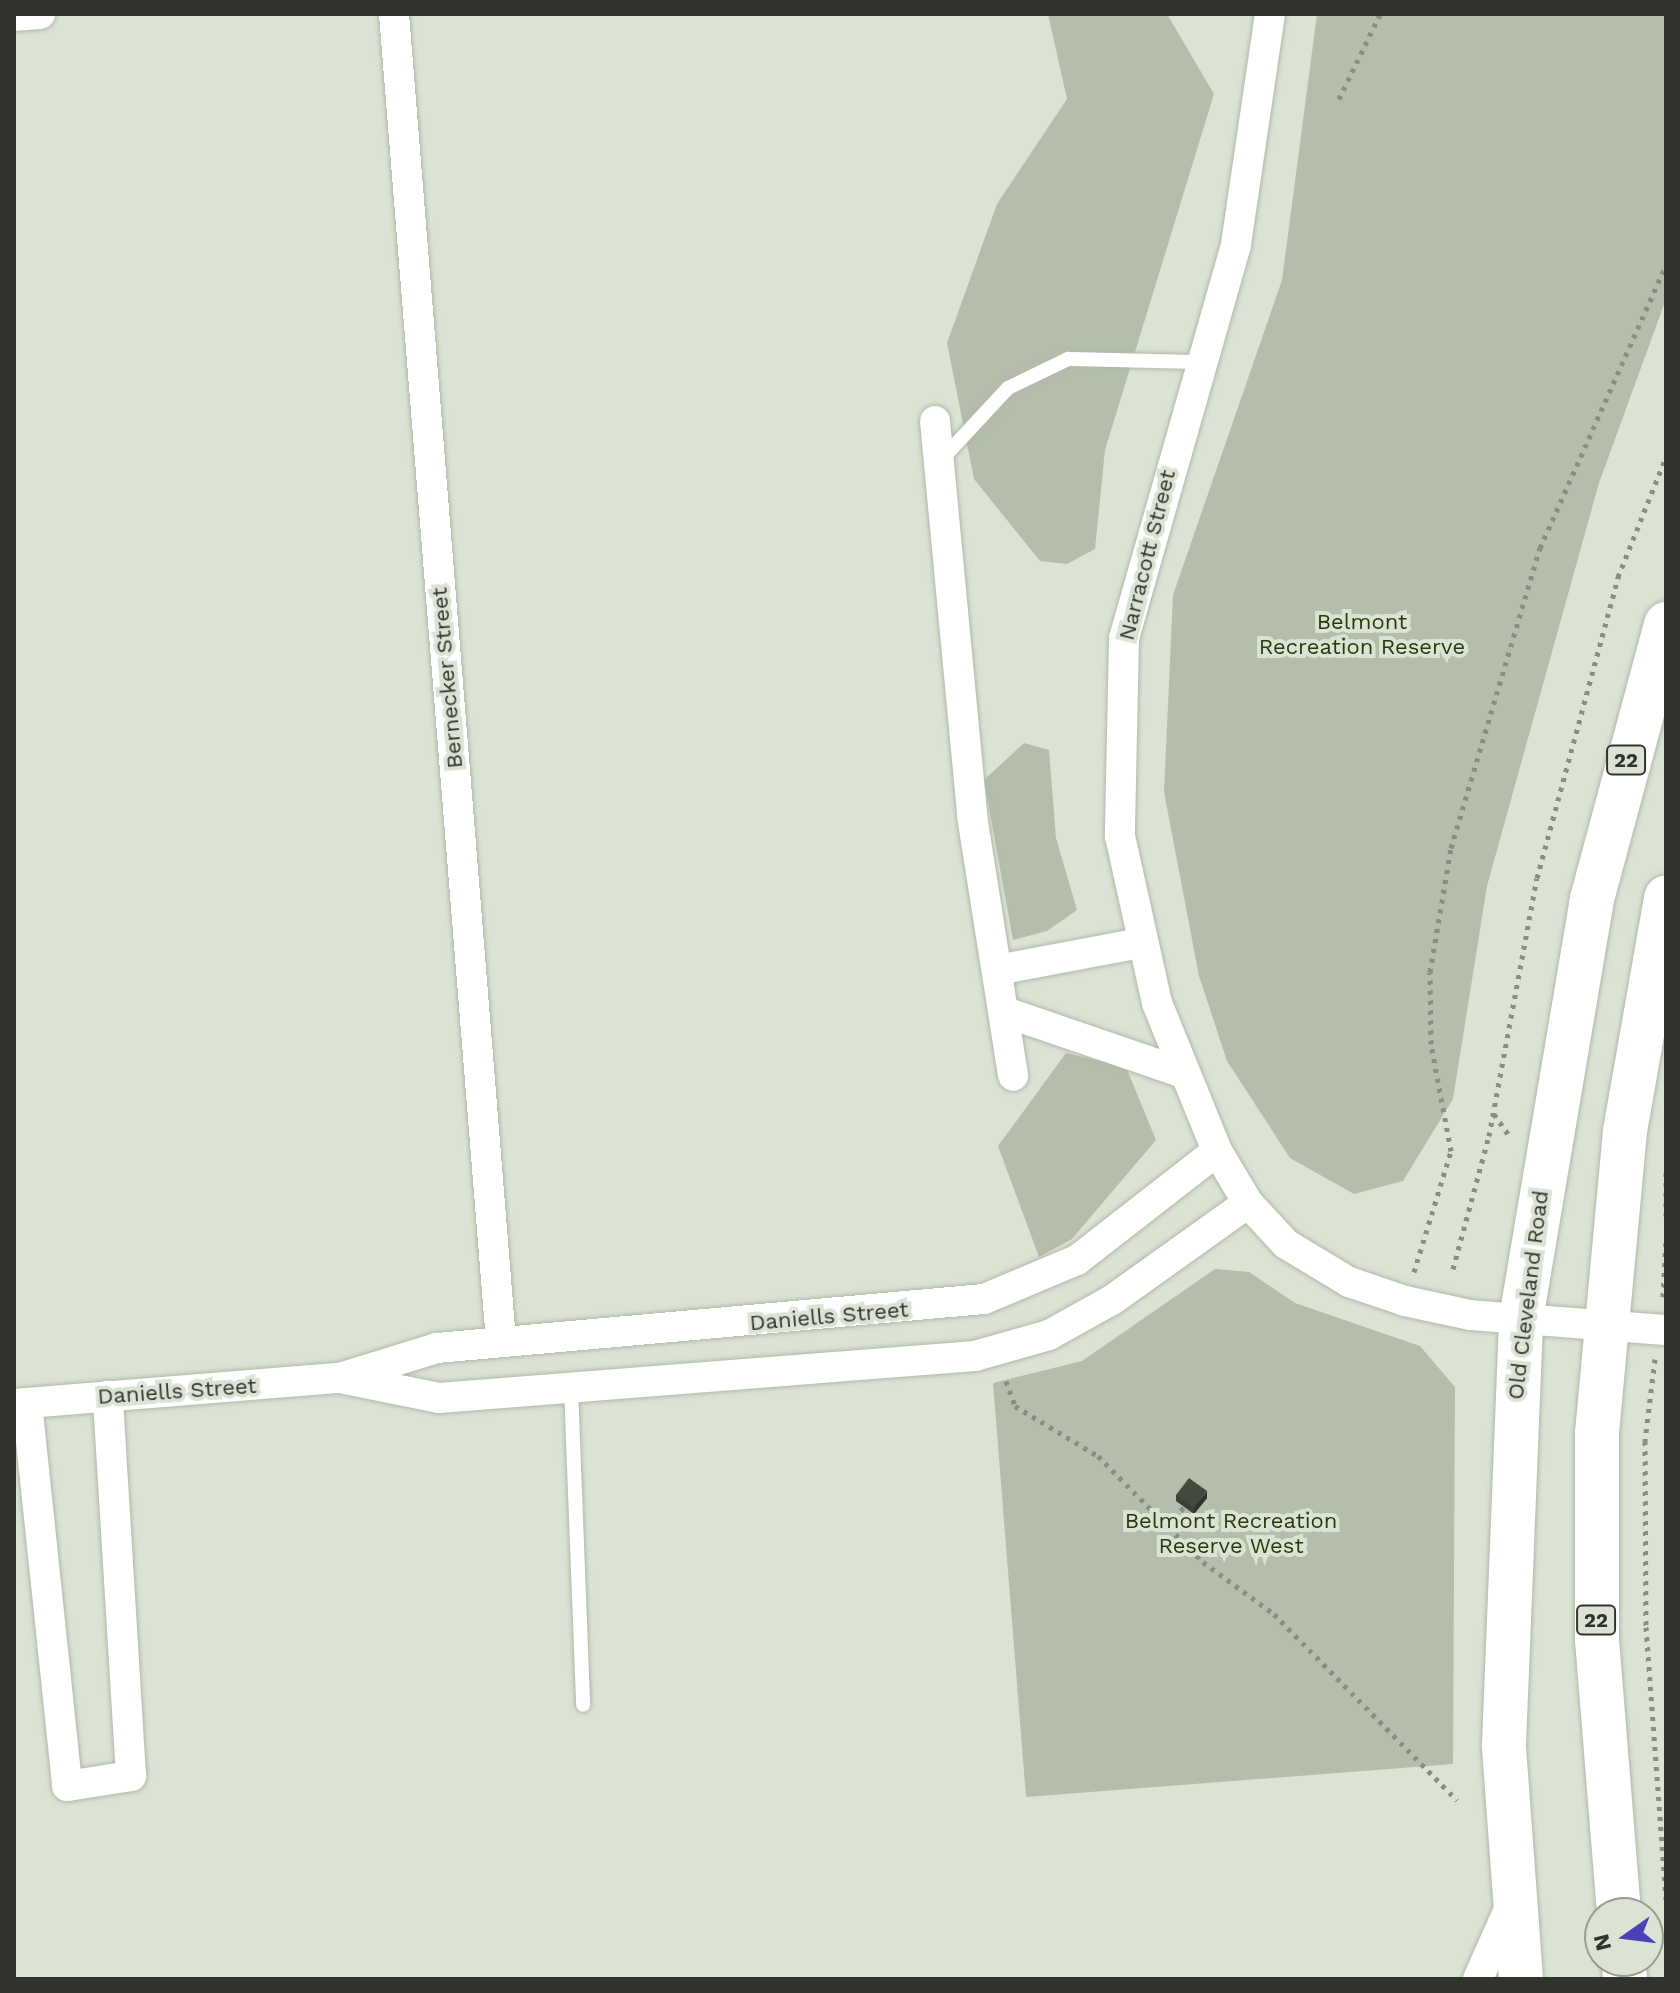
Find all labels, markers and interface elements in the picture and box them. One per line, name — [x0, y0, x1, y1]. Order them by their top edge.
street label: Narracott Street — [1113, 467, 1181, 643]
street label: Bernecker Street — [426, 586, 468, 770]
park label: Belmont Recreation Reserve — [1259, 608, 1465, 660]
road number: 22 — [1606, 744, 1646, 776]
street label: Old Cleveland Road — [1502, 1189, 1554, 1401]
street label: Daniells Street — [749, 1296, 909, 1336]
street label: Daniells Street — [97, 1372, 257, 1410]
park label: Belmont Recreation Reserve West — [1125, 1507, 1337, 1558]
road number: 22 — [1576, 1604, 1616, 1636]
north arrow — [1584, 1897, 1664, 1977]
text: N — [1588, 1932, 1616, 1953]

